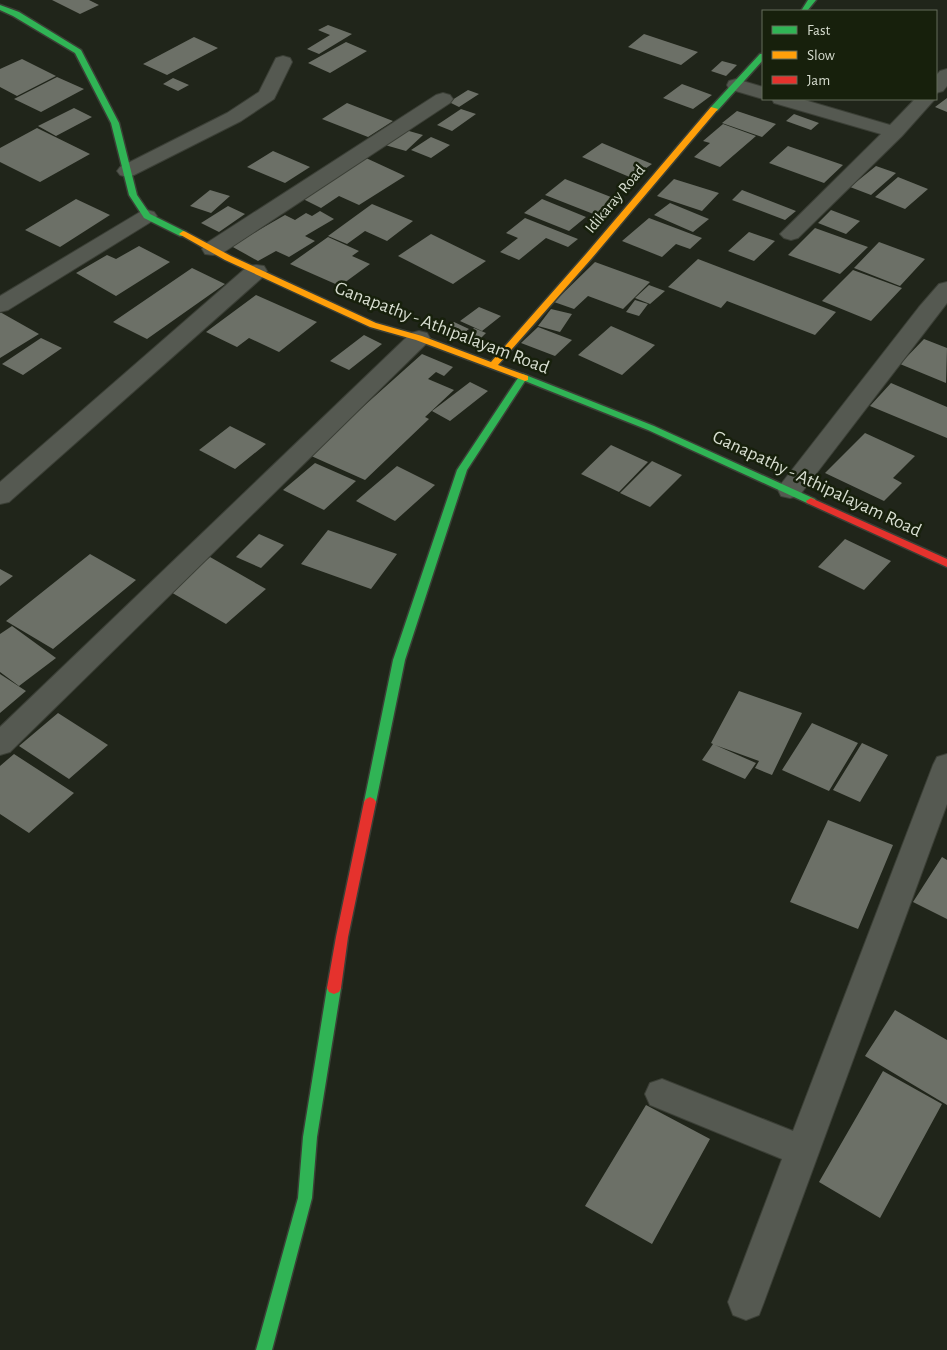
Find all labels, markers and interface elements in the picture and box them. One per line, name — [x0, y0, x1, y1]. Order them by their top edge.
legend — [762, 10, 937, 100]
text: Fast — [807, 23, 831, 38]
text: Slow — [807, 48, 835, 63]
text: Jam — [807, 73, 830, 88]
street label: Idikaray Road — [582, 162, 649, 237]
street label: Ganapathy - Athipalayam Road — [332, 278, 552, 378]
street label: Ganapathy - Athipalayam Road — [710, 427, 924, 541]

